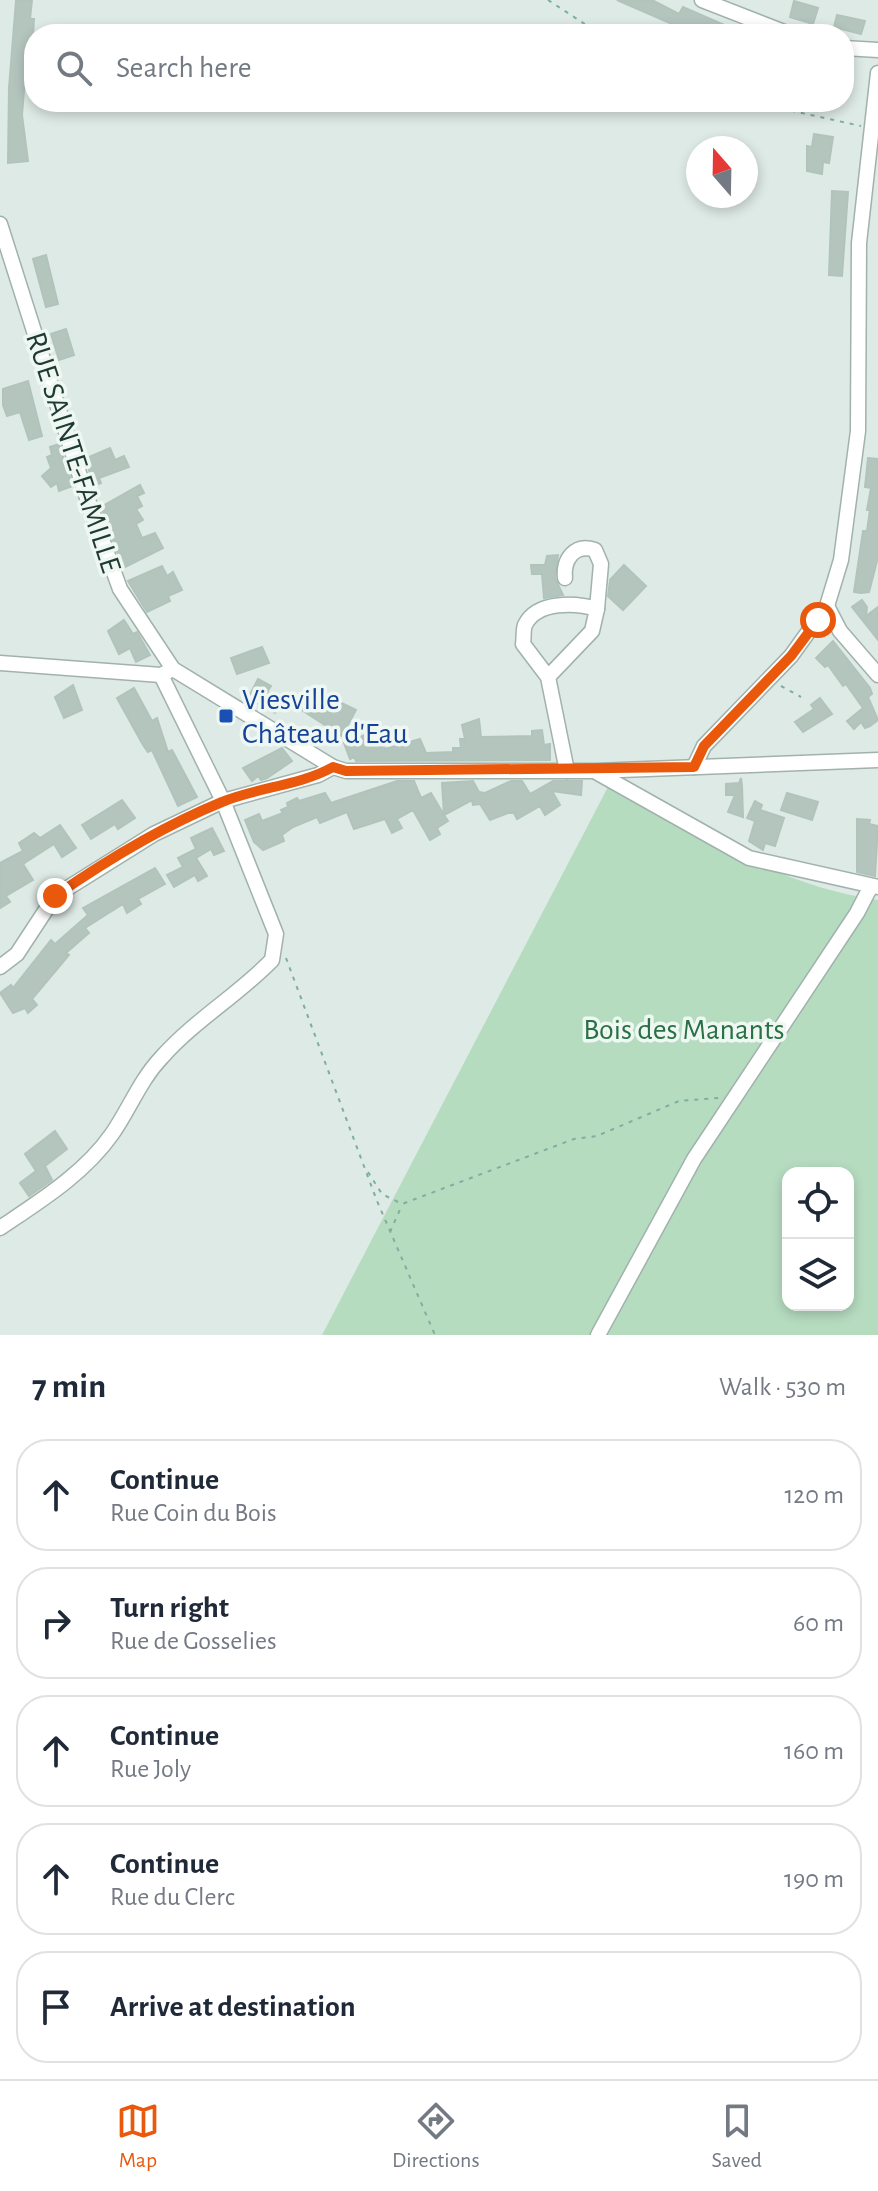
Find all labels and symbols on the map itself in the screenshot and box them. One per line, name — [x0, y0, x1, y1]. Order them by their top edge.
north arrow — [686, 136, 758, 208]
street label: RUE SAINTE-FAMILLE — [20, 328, 126, 576]
route start — [800, 602, 836, 638]
place label: Viesville Château d'Eau — [242, 685, 408, 749]
marker: Viesville Château d'Eau — [217, 707, 235, 725]
route end — [37, 878, 73, 914]
park label: Bois des Manants — [583, 1015, 785, 1045]

